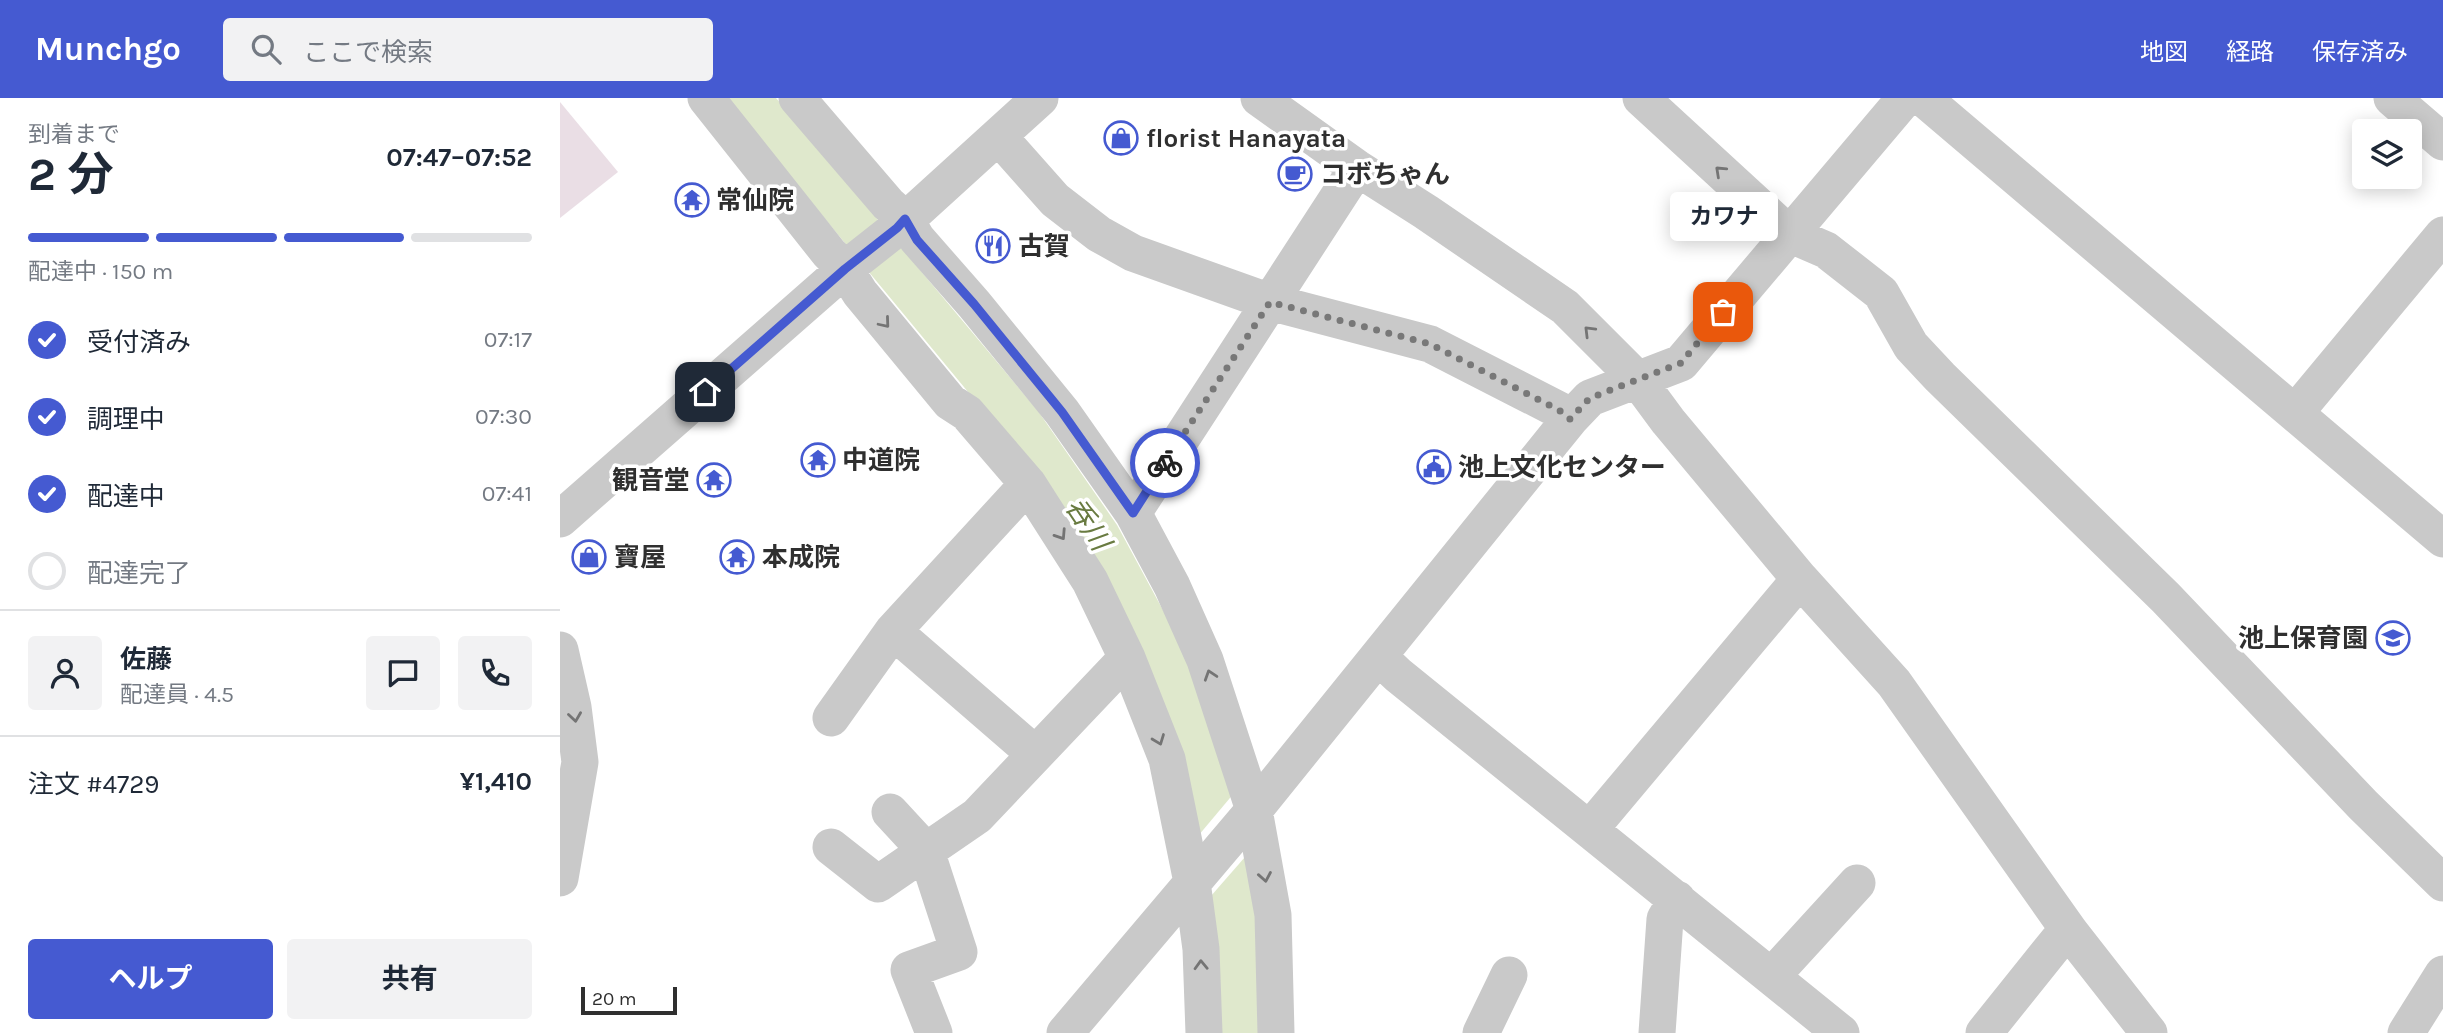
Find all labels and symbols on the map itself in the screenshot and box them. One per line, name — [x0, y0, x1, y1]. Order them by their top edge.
shop icon: florist Hanayata — [1102, 119, 1140, 157]
place label: florist Hanayata — [1146, 123, 1346, 154]
cafe icon: コボちゃん — [1276, 155, 1314, 193]
place label: コボちゃん — [1320, 159, 1450, 190]
one-way arrow — [1715, 167, 1728, 180]
temple icon: 常仙院 — [673, 181, 711, 219]
place label: 常仙院 — [716, 185, 794, 216]
callout: カワナ — [1669, 193, 1777, 242]
restaurant icon: 古賀 — [974, 227, 1012, 265]
place label: 古賀 — [1018, 231, 1070, 262]
pin — [1693, 282, 1753, 342]
one-way arrow — [877, 315, 889, 328]
one-way arrow — [1585, 327, 1597, 339]
pin — [675, 362, 735, 422]
courier — [1130, 428, 1200, 498]
temple icon: 中道院 — [799, 441, 837, 479]
place label: 中道院 — [842, 445, 920, 476]
public building icon: 池上文化センター — [1415, 448, 1453, 486]
place label: 池上文化センター — [1458, 452, 1666, 483]
temple icon: 観音堂 — [695, 461, 733, 499]
place label: 観音堂 — [612, 465, 690, 496]
water label: 呑川 — [1059, 492, 1119, 559]
one-way arrow — [1052, 527, 1065, 540]
shop icon: 寶屋 — [570, 538, 608, 576]
temple icon: 本成院 — [718, 538, 756, 576]
place label: 寶屋 — [614, 542, 666, 573]
place label: 本成院 — [762, 542, 840, 573]
school or university icon: 池上保育園 — [2374, 619, 2412, 657]
place label: 池上保育園 — [2238, 623, 2368, 654]
one-way arrow — [1204, 669, 1218, 682]
one-way arrow — [567, 711, 582, 722]
one-way arrow — [1151, 733, 1165, 745]
one-way arrow — [1257, 871, 1272, 883]
one-way arrow — [1194, 959, 1209, 970]
scale bar — [581, 984, 677, 1016]

